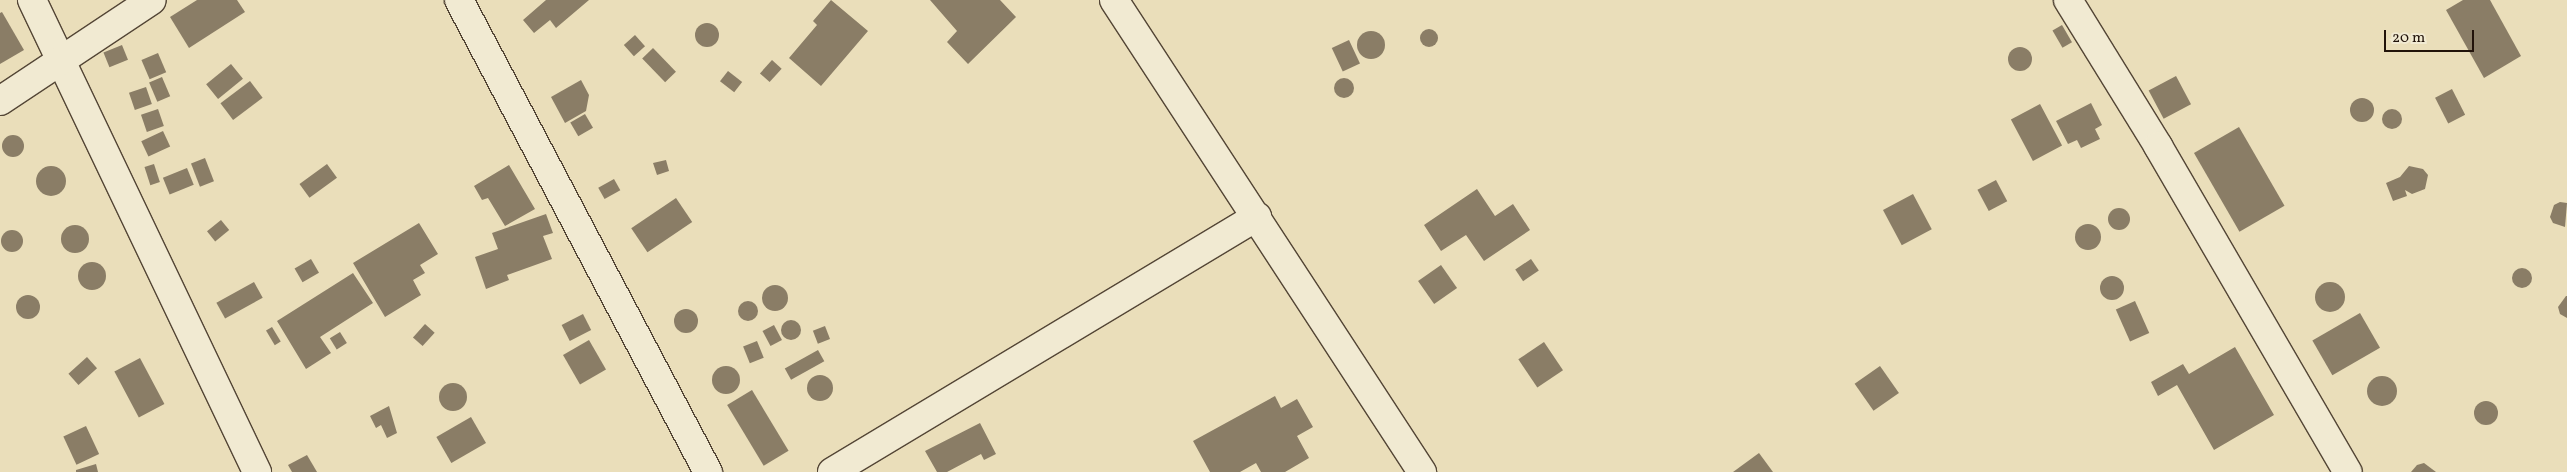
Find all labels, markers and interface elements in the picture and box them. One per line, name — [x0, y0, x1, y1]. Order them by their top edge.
scale bar — [2387, 20, 2477, 52]
text: 20 m — [2392, 28, 2425, 49]

